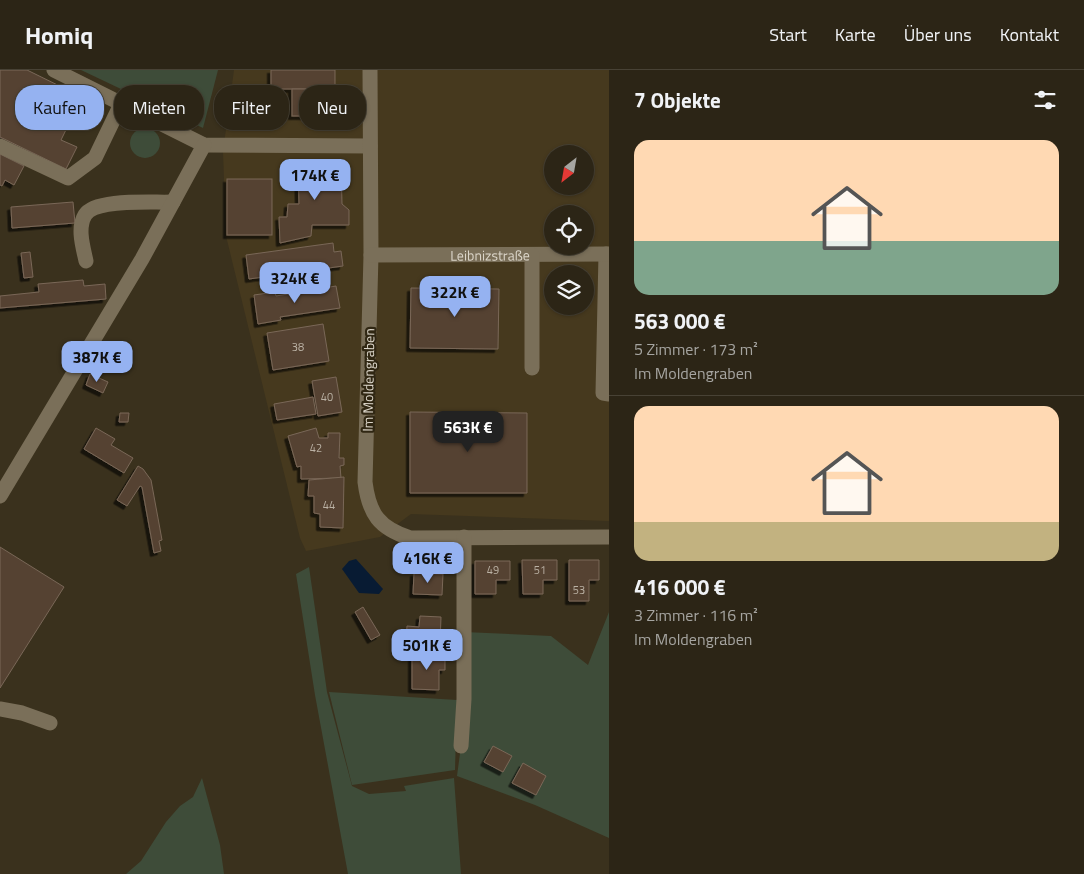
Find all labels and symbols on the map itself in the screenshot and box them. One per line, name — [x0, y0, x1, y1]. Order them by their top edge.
north arrow — [544, 145, 594, 195]
pin: 174K € — [274, 158, 356, 201]
street label: Leibnizstraße — [450, 244, 530, 265]
pin: 324K € — [254, 262, 336, 304]
pin: 322K € — [414, 276, 496, 318]
street label: Im Moldengraben — [357, 328, 379, 432]
house number: 38 — [292, 339, 304, 355]
pin: 387K € — [56, 340, 138, 383]
house number: 40 — [321, 389, 333, 405]
pin: 563K € — [427, 410, 509, 453]
house number: 42 — [310, 440, 322, 456]
house number: 44 — [323, 497, 335, 513]
pin: 416K € — [387, 542, 469, 584]
house number: 49 — [487, 562, 499, 578]
house number: 51 — [534, 562, 546, 578]
house number: 53 — [573, 582, 585, 598]
pin: 501K € — [386, 628, 468, 671]

